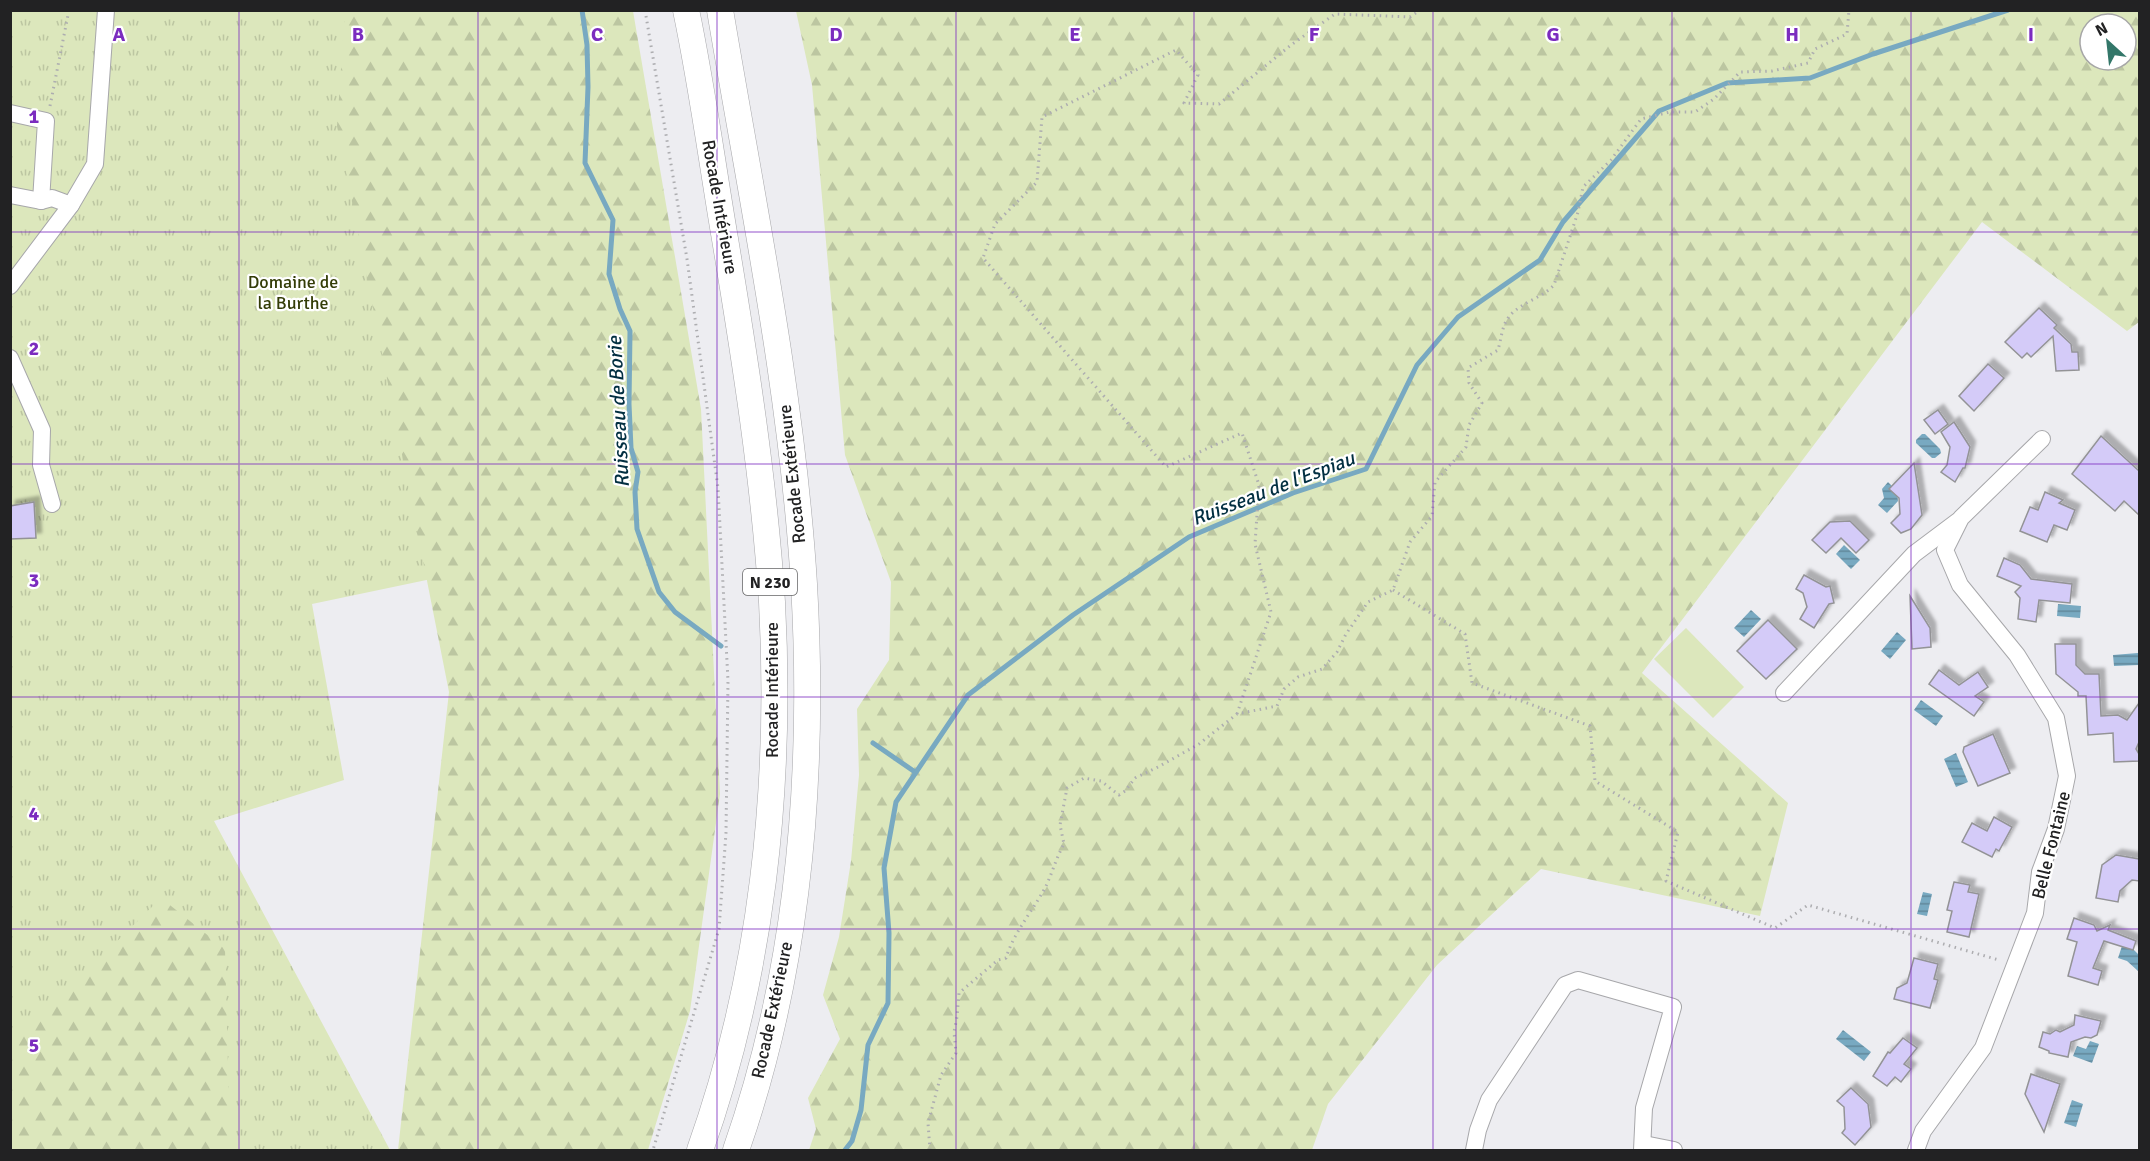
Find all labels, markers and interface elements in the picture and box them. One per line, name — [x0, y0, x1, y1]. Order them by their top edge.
north arrow — [2078, 12, 2138, 72]
text: N — [2092, 18, 2111, 41]
text: A — [113, 22, 126, 47]
text: B — [352, 22, 364, 47]
text: C — [591, 22, 603, 47]
text: D — [829, 22, 843, 47]
text: E — [1069, 22, 1081, 47]
text: F — [1309, 22, 1320, 47]
text: G — [1546, 22, 1560, 47]
text: H — [1785, 22, 1799, 47]
text: I — [2028, 22, 2034, 47]
text: 1 — [29, 104, 40, 129]
street label: Rocade Intérieure — [697, 138, 743, 276]
park label: Domaine de la Burthe — [248, 271, 338, 314]
water label: Ruisseau de Borie — [602, 335, 635, 488]
text: 2 — [29, 336, 39, 361]
street label: Rocade Extérieure — [774, 403, 810, 545]
water label: Ruisseau de l'Espiau — [1188, 446, 1359, 531]
text: 3 — [29, 568, 39, 593]
road number: N 230 — [743, 569, 797, 595]
street label: Rocade Intérieure — [761, 622, 783, 758]
street label: Belle Fontaine — [2027, 789, 2075, 901]
text: 4 — [29, 801, 40, 826]
street label: Rocade Extérieure — [747, 939, 797, 1081]
text: 5 — [29, 1033, 39, 1058]

